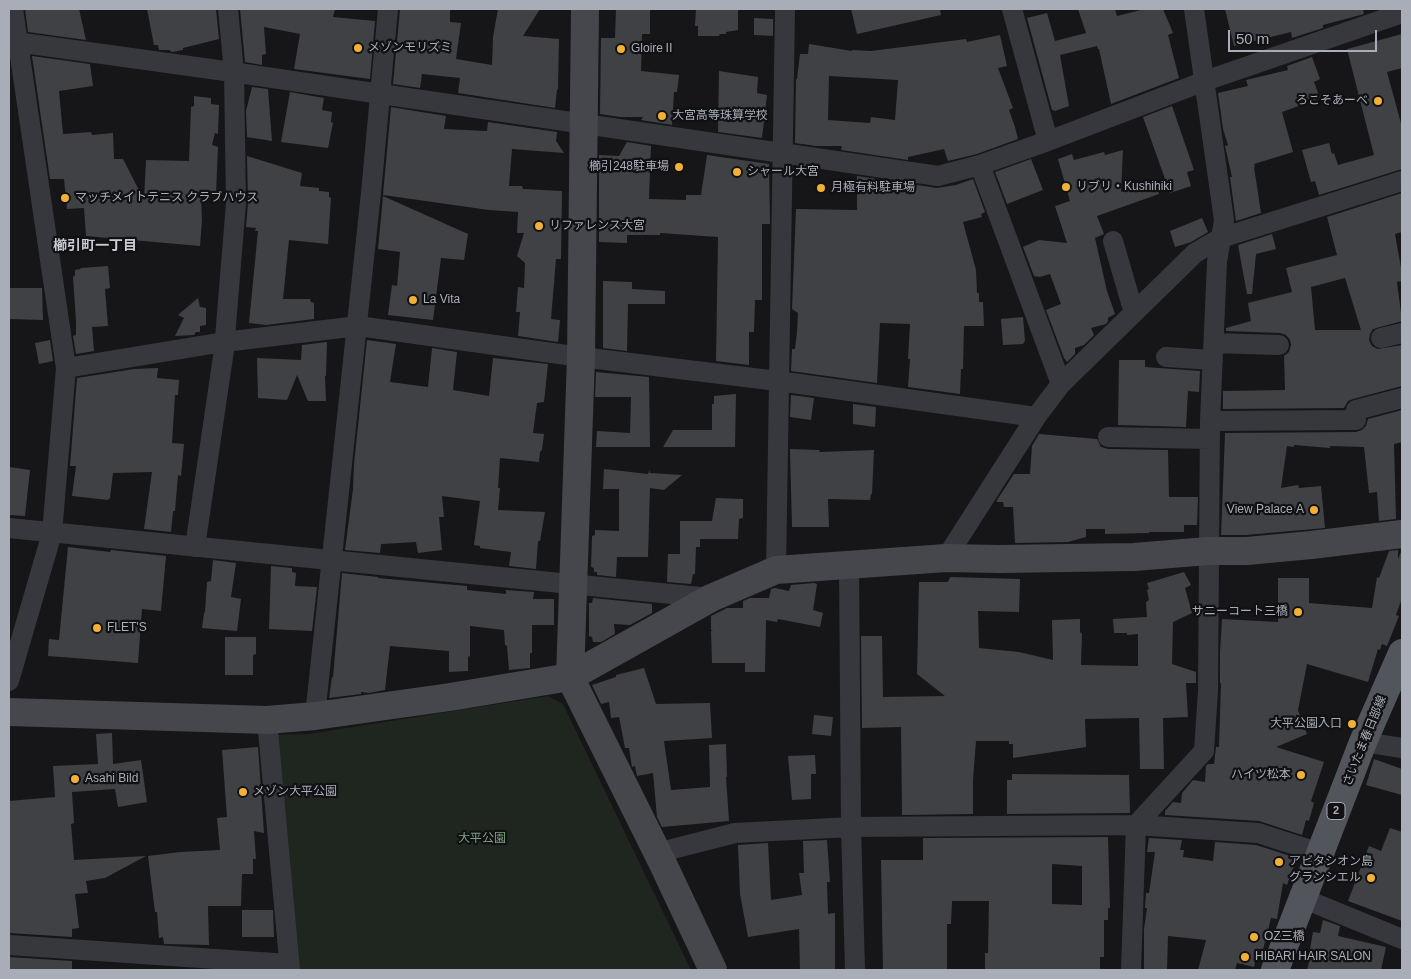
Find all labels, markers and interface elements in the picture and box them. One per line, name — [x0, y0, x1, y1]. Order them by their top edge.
scale bar — [1231, 20, 1380, 52]
text: 50 m — [1236, 30, 1269, 47]
place label: メゾンモリズミ — [368, 41, 452, 55]
marker: メゾンモリズミ — [352, 42, 364, 54]
place label: GloireⅡ — [631, 42, 675, 56]
marker: GloireⅡ — [615, 43, 627, 55]
place label: ろこそあーべ — [1296, 94, 1368, 108]
marker: ろこそあーべ — [1372, 95, 1384, 107]
place label: 大宮高等珠算学校 — [672, 109, 768, 123]
marker: 大宮高等珠算学校 — [656, 110, 668, 122]
place label: 櫛引248駐車場 — [589, 160, 669, 174]
marker: 櫛引248駐車場 — [673, 161, 685, 173]
place label: シャール大宮 — [747, 165, 819, 179]
marker: シャール大宮 — [731, 166, 743, 178]
place label: リブリ・Kushihiki — [1076, 180, 1172, 194]
place label: 月極有料駐車場 — [831, 181, 915, 195]
marker: リブリ・Kushihiki — [1060, 181, 1072, 193]
marker: 月極有料駐車場 — [815, 182, 827, 194]
place label: マッチメイトテニス クラブハウス — [75, 191, 258, 205]
marker: マッチメイトテニス クラブハウス — [59, 192, 71, 204]
place label: リファレンス大宮 — [549, 219, 645, 233]
marker: リファレンス大宮 — [533, 220, 545, 232]
district label: 櫛引町一丁目 — [53, 238, 137, 254]
place label: La Vita — [423, 293, 460, 307]
marker: La Vita — [407, 294, 419, 306]
place label: View Palace A — [1227, 503, 1304, 517]
marker: View Palace A — [1308, 504, 1320, 516]
place label: サニーコート三橋 — [1192, 605, 1288, 619]
marker: サニーコート三橋 — [1292, 606, 1304, 618]
place label: FLET'S — [107, 621, 147, 635]
marker: FLET'S — [91, 622, 103, 634]
street label: さいたま春日部線 — [1340, 694, 1390, 788]
place label: 大平公園入口 — [1270, 717, 1342, 731]
marker: 大平公園入口 — [1346, 718, 1358, 730]
place label: ハイツ松本 — [1231, 768, 1291, 782]
marker: ハイツ松本 — [1295, 769, 1307, 781]
place label: Asahi Bild — [85, 772, 138, 786]
marker: Asahi Bild — [69, 773, 81, 785]
place label: メゾン大平公園 — [253, 785, 337, 799]
marker: メゾン大平公園 — [237, 786, 249, 798]
road number: 2 — [1327, 802, 1345, 819]
park label: 大平公園 — [458, 832, 506, 846]
place label: アビタシオン島 — [1289, 855, 1373, 869]
marker: アビタシオン島 — [1273, 856, 1285, 868]
place label: グランシエル — [1289, 871, 1361, 885]
marker: グランシエル — [1365, 872, 1377, 884]
place label: OZ三橋 — [1264, 930, 1305, 944]
marker: OZ三橋 — [1248, 931, 1260, 943]
place label: HIBARI HAIR SALON — [1255, 950, 1371, 964]
marker: HIBARI HAIR SALON — [1239, 951, 1251, 963]

